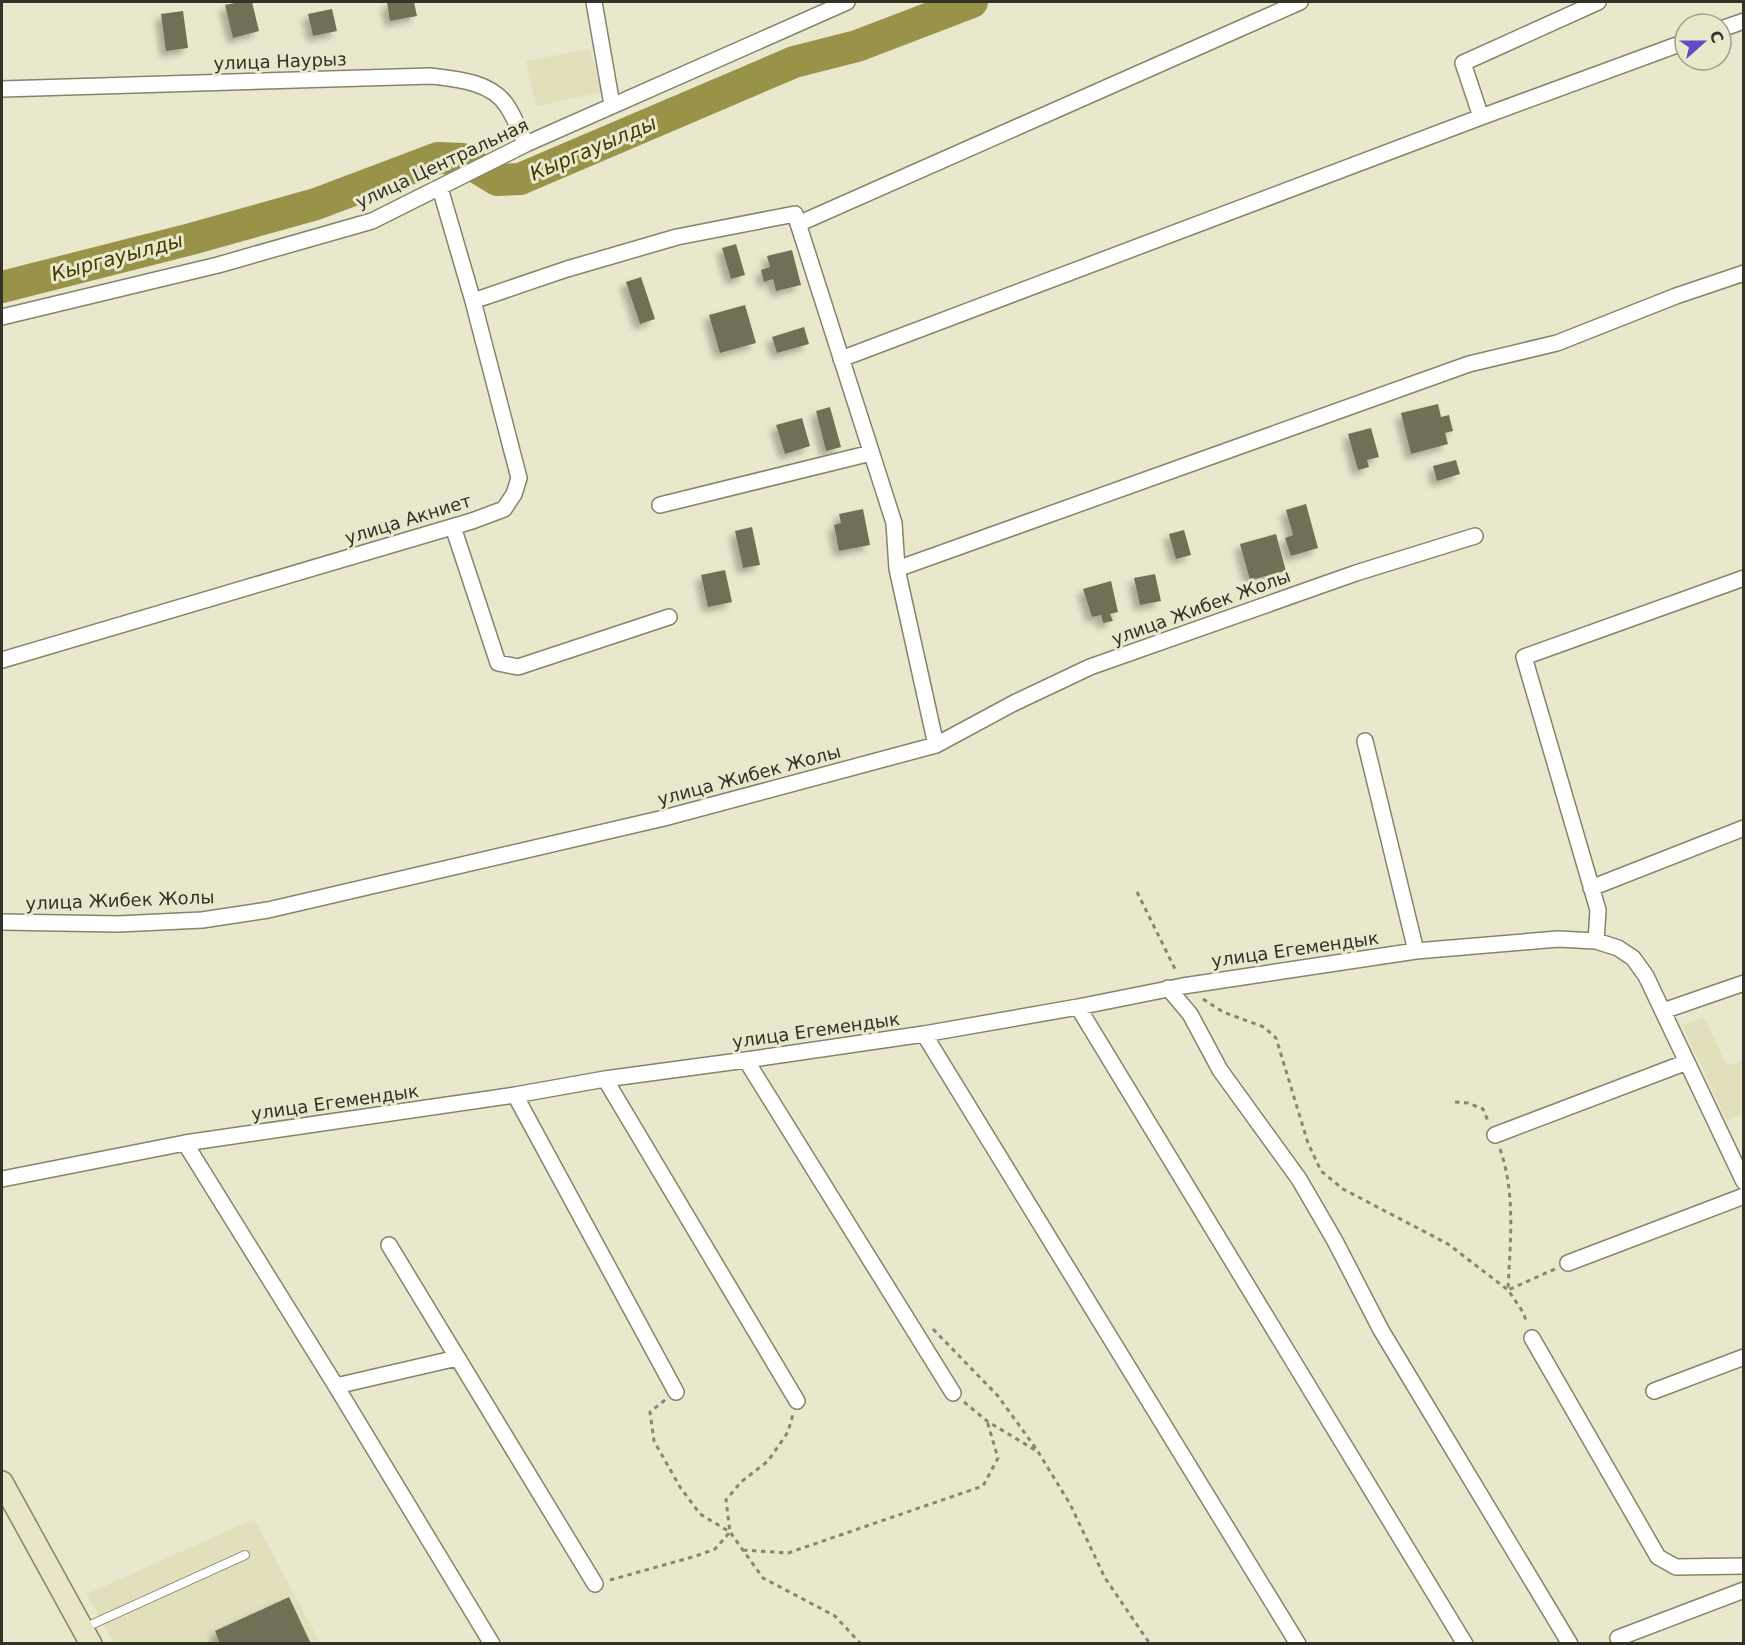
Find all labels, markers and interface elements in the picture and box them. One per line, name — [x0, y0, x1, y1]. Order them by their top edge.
north arrow — [1673, 12, 1733, 72]
text: С — [1706, 28, 1728, 46]
street label: улица Наурыз — [213, 48, 347, 74]
water label: Кыргауылды — [526, 110, 660, 186]
street label: улица Центральная — [352, 114, 532, 212]
water label: Кыргауылды — [48, 228, 186, 286]
street label: улица Акниет — [342, 490, 474, 548]
street label: улица Жибек Жолы — [1109, 565, 1293, 649]
street label: улица Жибек Жолы — [655, 740, 843, 810]
street label: улица Жибек Жолы — [25, 886, 215, 914]
street label: улица Егемендык — [1210, 927, 1380, 971]
street label: улица Егемендык — [731, 1008, 901, 1052]
street label: улица Егемендык — [250, 1080, 420, 1124]

